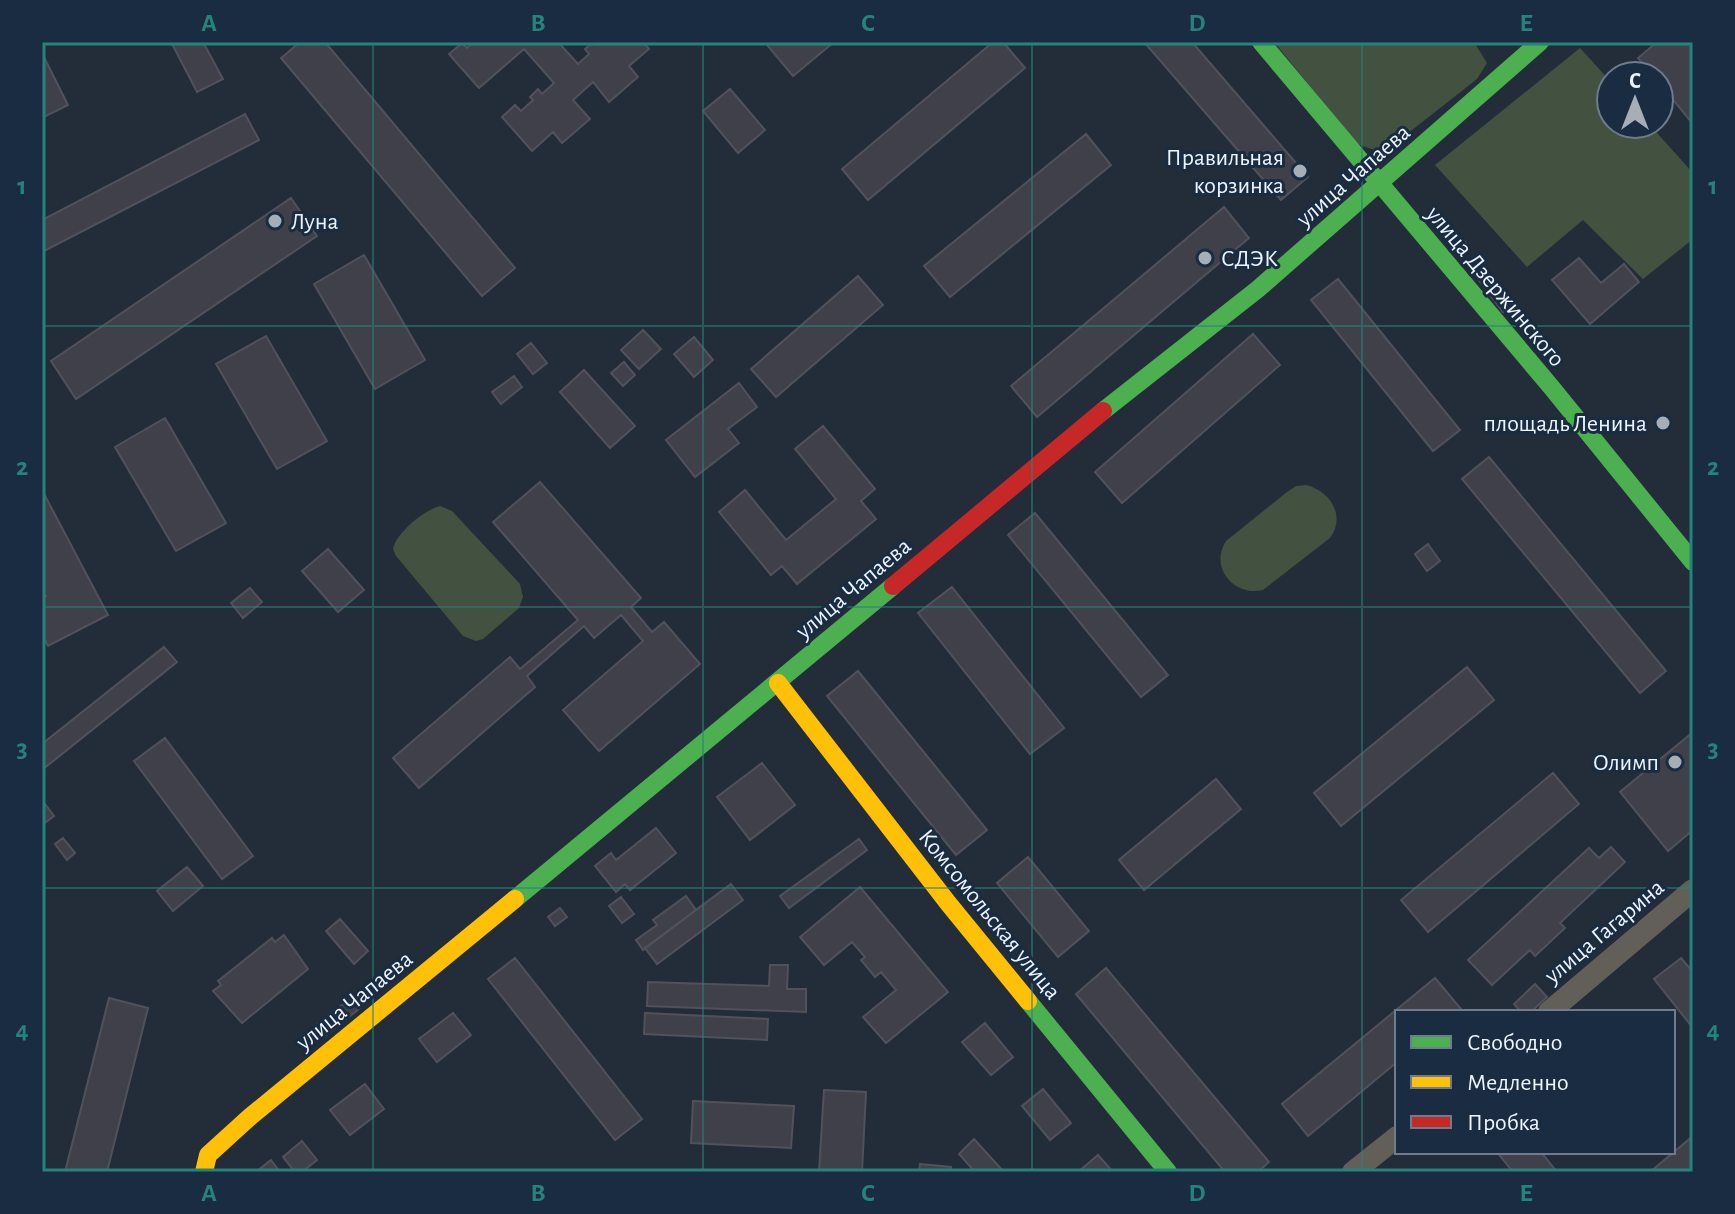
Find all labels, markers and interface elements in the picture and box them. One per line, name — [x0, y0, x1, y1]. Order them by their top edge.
text: A — [201, 10, 217, 36]
text: B — [530, 10, 546, 36]
text: C — [861, 10, 875, 36]
text: D — [1188, 10, 1206, 36]
text: E — [1519, 10, 1533, 36]
north arrow — [1595, 60, 1675, 140]
text: С — [1629, 70, 1641, 92]
street label: улица Чапаева — [1291, 120, 1415, 232]
place label: Правильная корзинка — [1166, 146, 1284, 198]
marker: Правильная корзинка — [1291, 162, 1309, 180]
text: 1 — [17, 173, 27, 199]
text: 1 — [1708, 173, 1718, 199]
street label: улица Дзержинского — [1421, 201, 1569, 371]
place label: Луна — [291, 210, 339, 234]
marker: Луна — [266, 212, 284, 230]
place label: СДЭК — [1221, 247, 1278, 271]
marker: СДЭК — [1196, 249, 1214, 267]
place label: площадь Ленина — [1483, 412, 1647, 436]
marker: площадь Ленина — [1654, 414, 1672, 432]
text: 2 — [16, 454, 28, 480]
text: 2 — [1707, 454, 1719, 480]
street label: улица Чапаева — [791, 534, 916, 644]
text: 3 — [16, 736, 28, 762]
text: 3 — [1707, 736, 1719, 762]
place label: Олимп — [1593, 751, 1659, 775]
marker: Олимп — [1666, 753, 1684, 771]
street label: Комсомольская улица — [914, 825, 1065, 1004]
street label: улица Гагарина — [1540, 875, 1669, 989]
street label: улица Чапаева — [291, 947, 417, 1055]
legend — [1395, 1010, 1675, 1154]
text: 4 — [15, 1017, 29, 1043]
text: 4 — [1706, 1017, 1720, 1043]
text: Свободно — [1467, 1031, 1562, 1055]
text: Медленно — [1467, 1071, 1569, 1095]
text: Пробка — [1467, 1111, 1540, 1135]
text: A — [201, 1180, 217, 1206]
text: B — [530, 1180, 546, 1206]
text: C — [861, 1180, 875, 1206]
text: D — [1188, 1180, 1206, 1206]
text: E — [1519, 1180, 1533, 1206]

